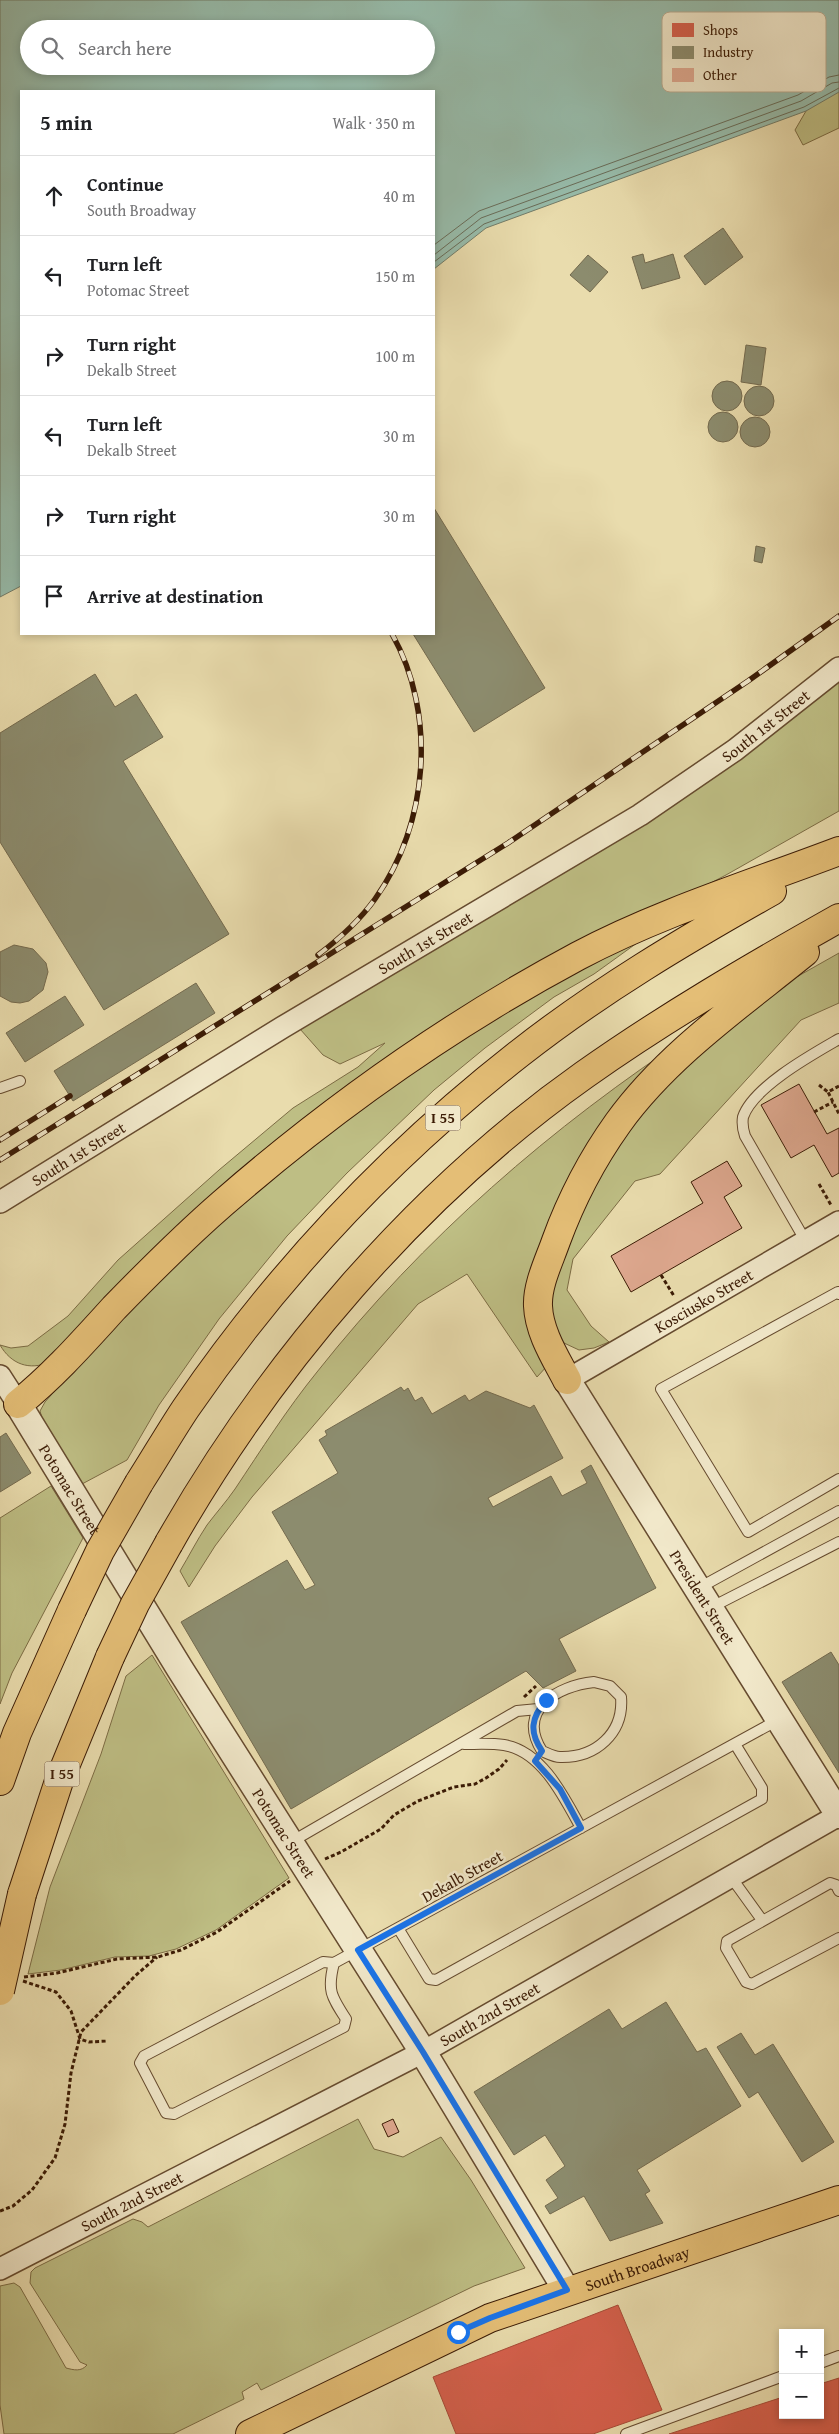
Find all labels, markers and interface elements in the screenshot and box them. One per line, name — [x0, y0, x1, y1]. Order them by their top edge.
legend — [662, 12, 826, 92]
search box — [20, 20, 435, 75]
text: Shops — [703, 20, 738, 40]
icon: search — [38, 34, 66, 62]
text: Search here — [78, 34, 172, 62]
text: Industry — [703, 42, 753, 62]
text: Other — [703, 65, 737, 85]
text: 5 min — [40, 107, 92, 138]
text: Walk · 350 m — [332, 111, 415, 135]
text: Continue — [87, 170, 164, 198]
icon: ahead — [40, 182, 68, 210]
text: 40 m — [383, 184, 415, 208]
text: South Broadway — [87, 198, 196, 222]
text: Turn left — [87, 250, 162, 278]
icon: left — [40, 262, 68, 290]
text: 150 m — [375, 264, 415, 288]
text: Potomac Street — [87, 278, 189, 302]
text: Turn right — [87, 330, 176, 358]
icon: right — [40, 342, 68, 370]
text: 100 m — [375, 344, 415, 368]
text: Dekalb Street — [87, 358, 177, 382]
text: Turn left — [87, 410, 162, 438]
icon: left — [40, 422, 68, 450]
text: 30 m — [383, 424, 415, 448]
text: Dekalb Street — [87, 438, 177, 462]
icon: right — [40, 502, 68, 530]
text: Turn right — [87, 502, 176, 530]
text: 30 m — [383, 504, 415, 528]
icon: arrive — [40, 582, 68, 610]
text: Arrive at destination — [87, 582, 263, 610]
street label: South 1st Street — [716, 683, 815, 768]
street label: South 1st Street — [373, 905, 477, 980]
road number: I 55 — [426, 1106, 460, 1130]
street label: South 1st Street — [27, 1115, 130, 1192]
street label: Kosciusko Street — [650, 1262, 758, 1339]
street label: Potomac Street — [33, 1439, 107, 1540]
street label: President Street — [664, 1545, 742, 1650]
route end — [535, 1689, 558, 1712]
road number: I 55 — [44, 1762, 80, 1786]
street label: Potomac Street — [247, 1783, 322, 1883]
street label: Dekalb Street — [417, 1844, 507, 1908]
street label: South 2nd Street — [435, 1976, 544, 2052]
street label: South 2nd Street — [76, 2165, 187, 2238]
street label: South Broadway — [582, 2239, 693, 2297]
route start — [447, 2321, 470, 2344]
map controls — [779, 2329, 824, 2419]
button: + — [779, 2329, 824, 2374]
button: − — [779, 2374, 824, 2419]

